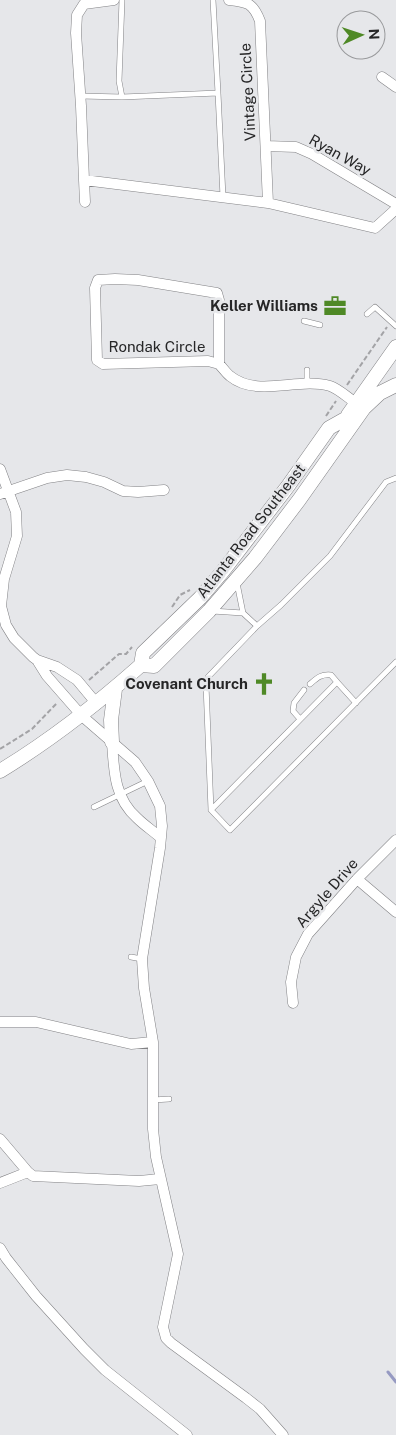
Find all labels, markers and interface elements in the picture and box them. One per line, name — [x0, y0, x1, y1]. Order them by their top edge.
north arrow — [336, 10, 386, 60]
text: N — [366, 28, 382, 40]
street label: Vintage Circle — [236, 43, 259, 141]
street label: Ryan Way — [306, 131, 374, 178]
office icon: Keller Williams — [322, 293, 348, 319]
place label: Keller Williams — [210, 297, 318, 314]
street label: Rondak Circle — [109, 338, 205, 355]
street label: Atlanta Road Southeast — [193, 460, 308, 601]
church icon: Covenant Church — [251, 671, 277, 697]
place label: Covenant Church — [125, 675, 248, 692]
street label: Argyle Drive — [292, 855, 361, 931]

